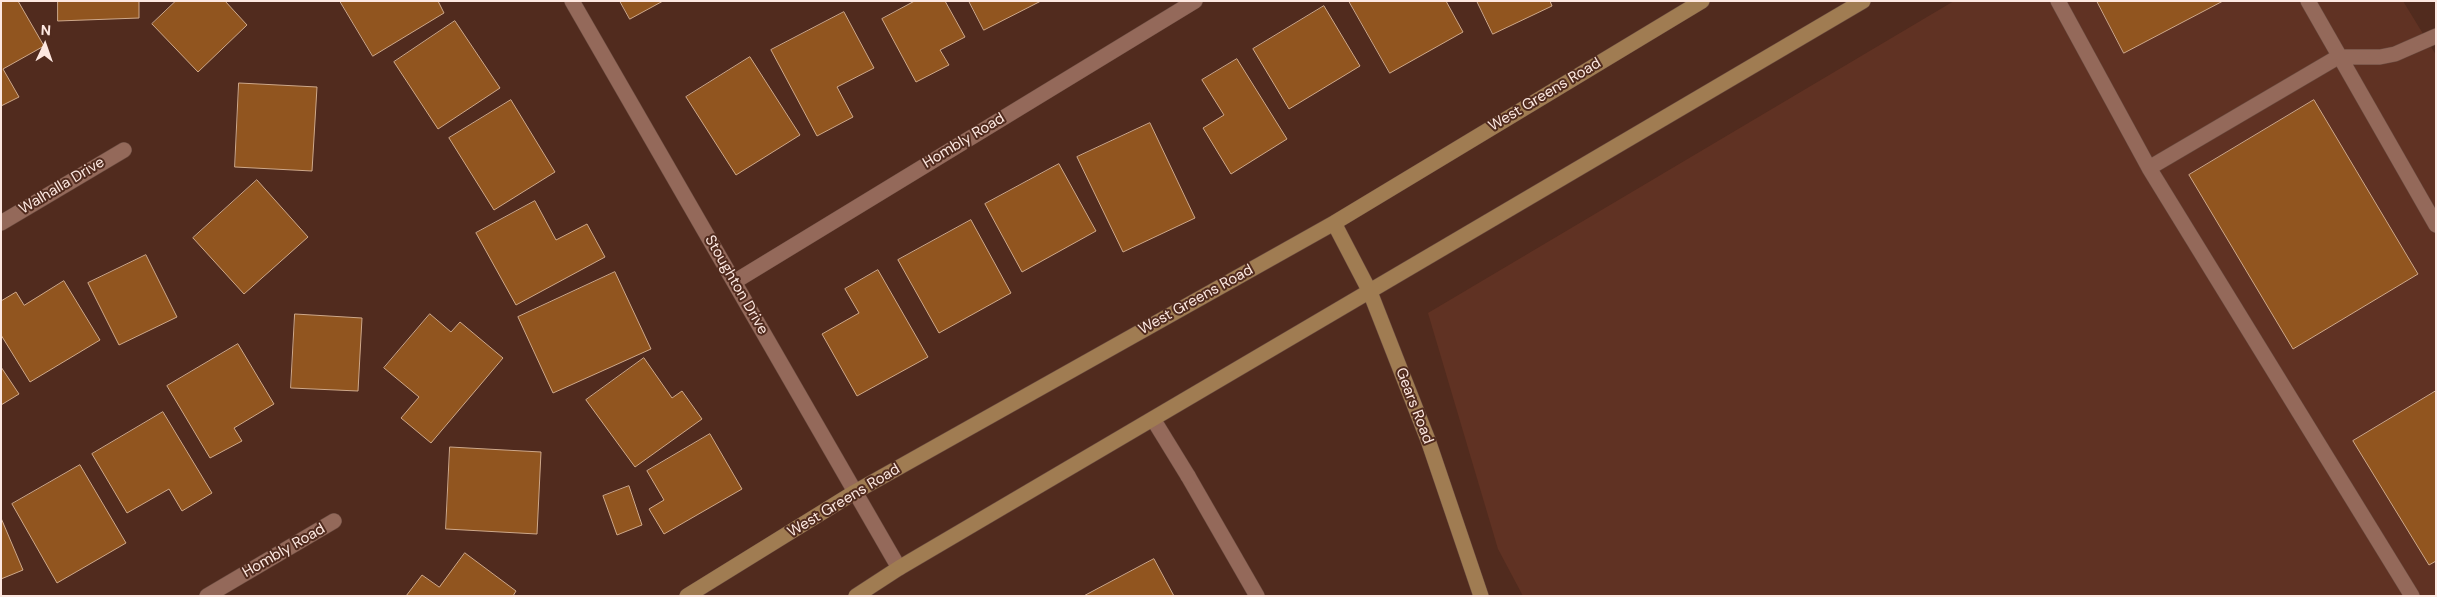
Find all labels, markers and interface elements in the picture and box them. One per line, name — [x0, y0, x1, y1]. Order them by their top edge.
north arrow — [20, 20, 70, 70]
text: N — [40, 21, 51, 39]
street label: West Greens Road — [1485, 54, 1605, 136]
street label: Hombly Road — [920, 109, 1008, 173]
street label: Walhalla Drive — [16, 153, 108, 219]
street label: Stoughton Drive — [700, 232, 772, 338]
street label: West Greens Road — [1136, 261, 1256, 339]
street label: Gears Road — [1391, 365, 1437, 447]
street label: West Greens Road — [784, 460, 904, 542]
street label: Hombly Road — [239, 520, 329, 582]

